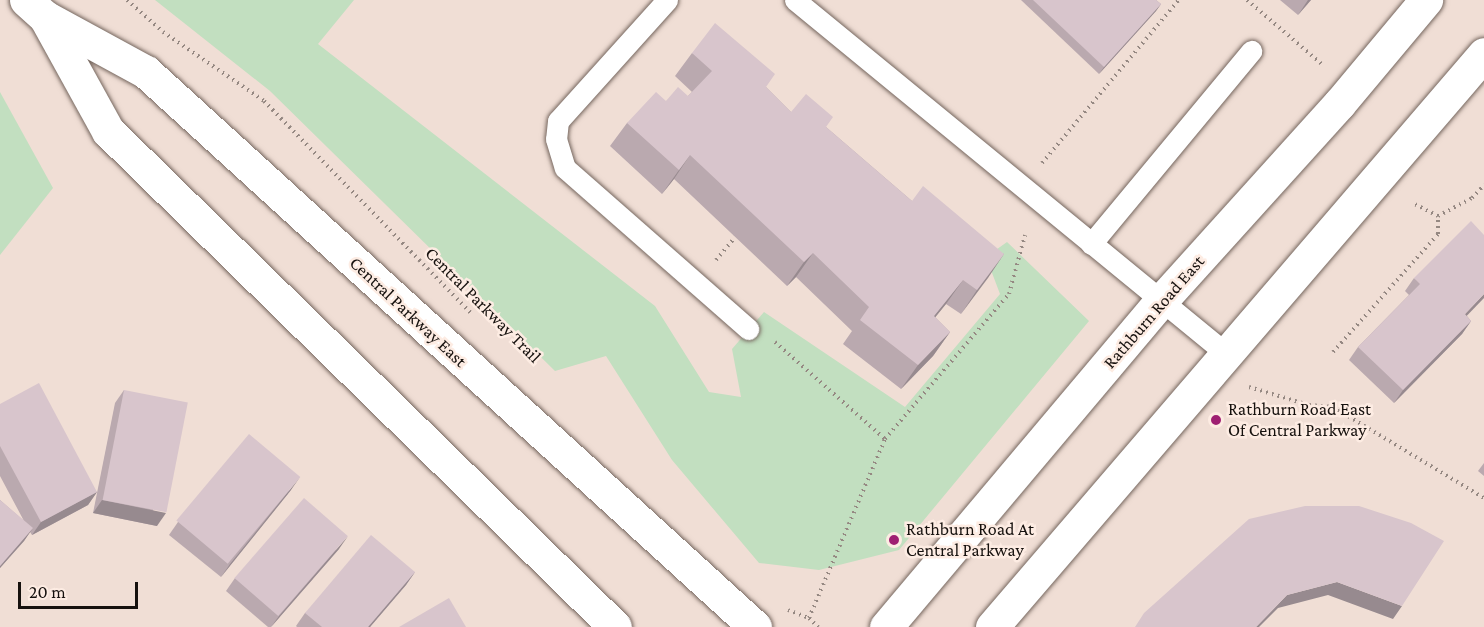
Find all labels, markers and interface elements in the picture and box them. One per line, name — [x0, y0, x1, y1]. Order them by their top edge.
street label: Central Parkway Trail — [421, 243, 545, 367]
street label: Rathburn Road East — [1099, 251, 1209, 373]
street label: Central Parkway East — [345, 252, 471, 372]
place label: Rathburn Road East Of Central Parkway — [1228, 399, 1371, 442]
marker: Rathburn Road East Of Central Parkway — [1209, 413, 1223, 427]
place label: Rathburn Road At Central Parkway — [906, 519, 1034, 562]
marker: Rathburn Road At Central Parkway — [887, 533, 901, 547]
scale bar — [21, 570, 141, 608]
text: 20 m — [29, 582, 66, 602]

